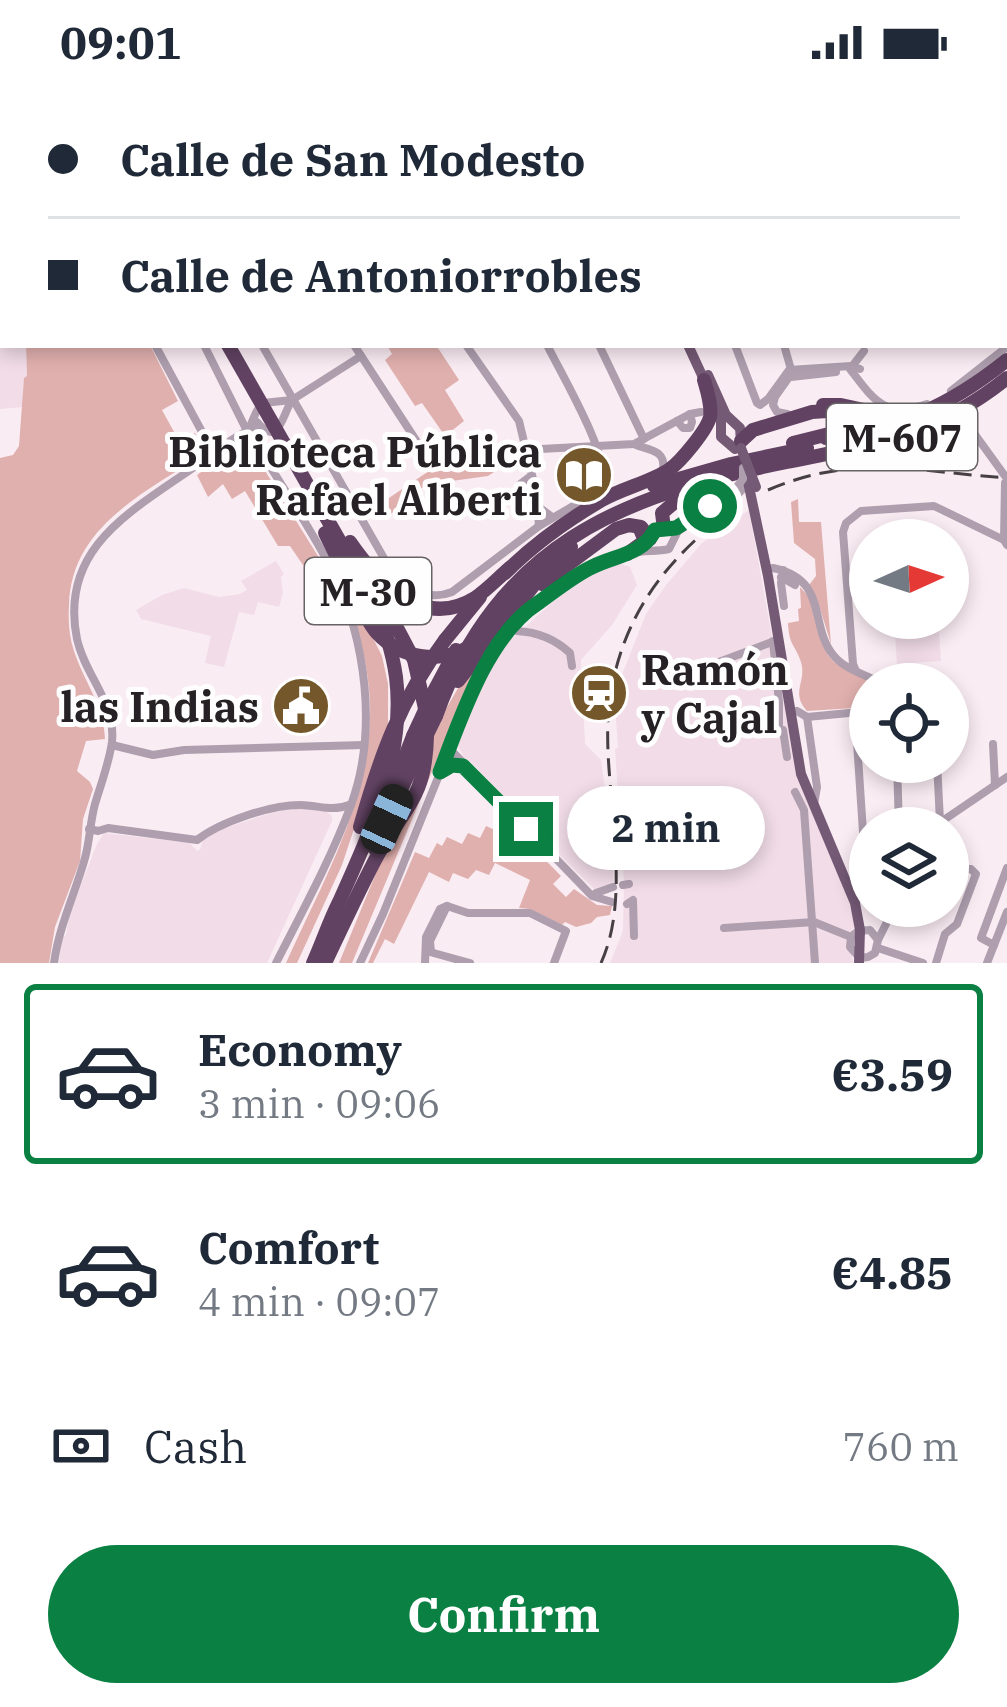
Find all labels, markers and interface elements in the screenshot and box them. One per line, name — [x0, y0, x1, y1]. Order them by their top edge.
text: 09:01 — [60, 13, 182, 71]
text: Calle de San Modesto — [120, 130, 585, 188]
text: Calle de Antoniorrobles — [120, 246, 642, 304]
road number: M-607 — [827, 404, 977, 470]
place label: Biblioteca Pública Rafael Alberti — [168, 424, 542, 527]
library icon: Biblioteca Pública Rafael Alberti — [553, 444, 615, 506]
route start — [683, 479, 737, 533]
north arrow — [849, 519, 969, 639]
map controls — [849, 519, 969, 927]
road number: M-30 — [305, 558, 431, 624]
place label: Ramón y Cajal — [640, 642, 789, 745]
station icon: Ramón y Cajal — [568, 662, 630, 724]
button: locate — [849, 663, 969, 783]
public building icon: las Indias — [270, 675, 332, 737]
place label: las Indias — [60, 679, 259, 734]
car — [355, 779, 419, 859]
callout: 2 min — [568, 787, 766, 871]
route end — [499, 802, 553, 856]
text: 2 min — [611, 802, 721, 853]
button: layers — [849, 807, 969, 927]
icon: car — [54, 1020, 162, 1128]
text: Economy — [198, 1020, 402, 1078]
text: €3.59 — [831, 1045, 953, 1103]
text: 3 min · 09:06 — [198, 1078, 440, 1129]
icon: car — [54, 1218, 162, 1326]
text: Comfort — [198, 1218, 379, 1276]
text: €4.85 — [831, 1243, 953, 1301]
text: 4 min · 09:07 — [198, 1276, 440, 1327]
icon: cash — [48, 1413, 114, 1479]
text: Cash — [144, 1417, 247, 1475]
text: 760 m — [843, 1421, 959, 1472]
button: Confirm — [48, 1545, 959, 1683]

